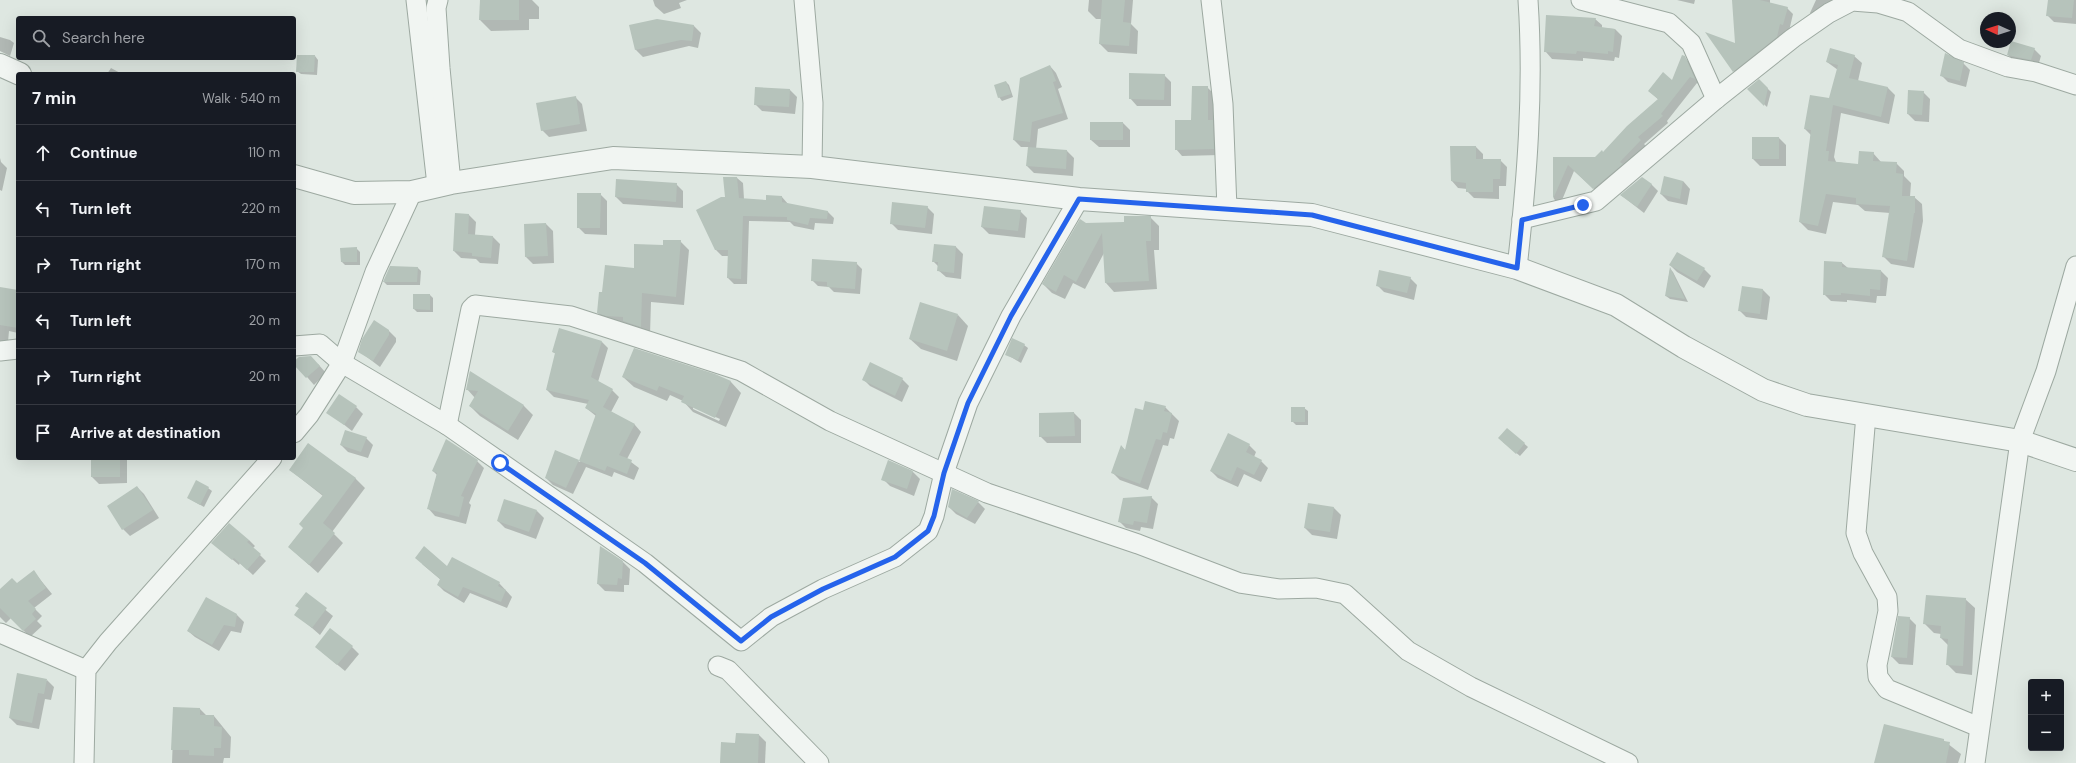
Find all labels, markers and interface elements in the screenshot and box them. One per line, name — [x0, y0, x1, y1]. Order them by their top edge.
north arrow — [1980, 12, 2016, 48]
search box — [16, 16, 296, 60]
icon: search — [30, 27, 52, 49]
text: Search here — [62, 28, 145, 48]
text: 7 min — [32, 87, 76, 109]
text: Walk · 540 m — [202, 90, 280, 107]
icon: ahead — [32, 142, 54, 164]
text: Continue — [70, 143, 138, 163]
text: 110 m — [248, 144, 280, 161]
route end — [1574, 196, 1592, 214]
icon: left — [32, 198, 54, 220]
text: Turn left — [70, 199, 131, 219]
text: 220 m — [241, 200, 280, 217]
icon: right — [32, 254, 54, 276]
text: Turn right — [70, 255, 141, 275]
text: 170 m — [245, 256, 280, 273]
icon: left — [32, 310, 54, 332]
text: Turn left — [70, 311, 131, 331]
text: 20 m — [249, 312, 280, 329]
icon: right — [32, 366, 54, 388]
text: Turn right — [70, 367, 141, 387]
text: 20 m — [249, 368, 280, 385]
icon: arrive — [32, 422, 54, 444]
text: Arrive at destination — [70, 423, 221, 443]
route start — [491, 454, 509, 472]
map controls — [2028, 679, 2064, 751]
button: + — [2028, 679, 2064, 715]
button: − — [2028, 715, 2064, 751]

